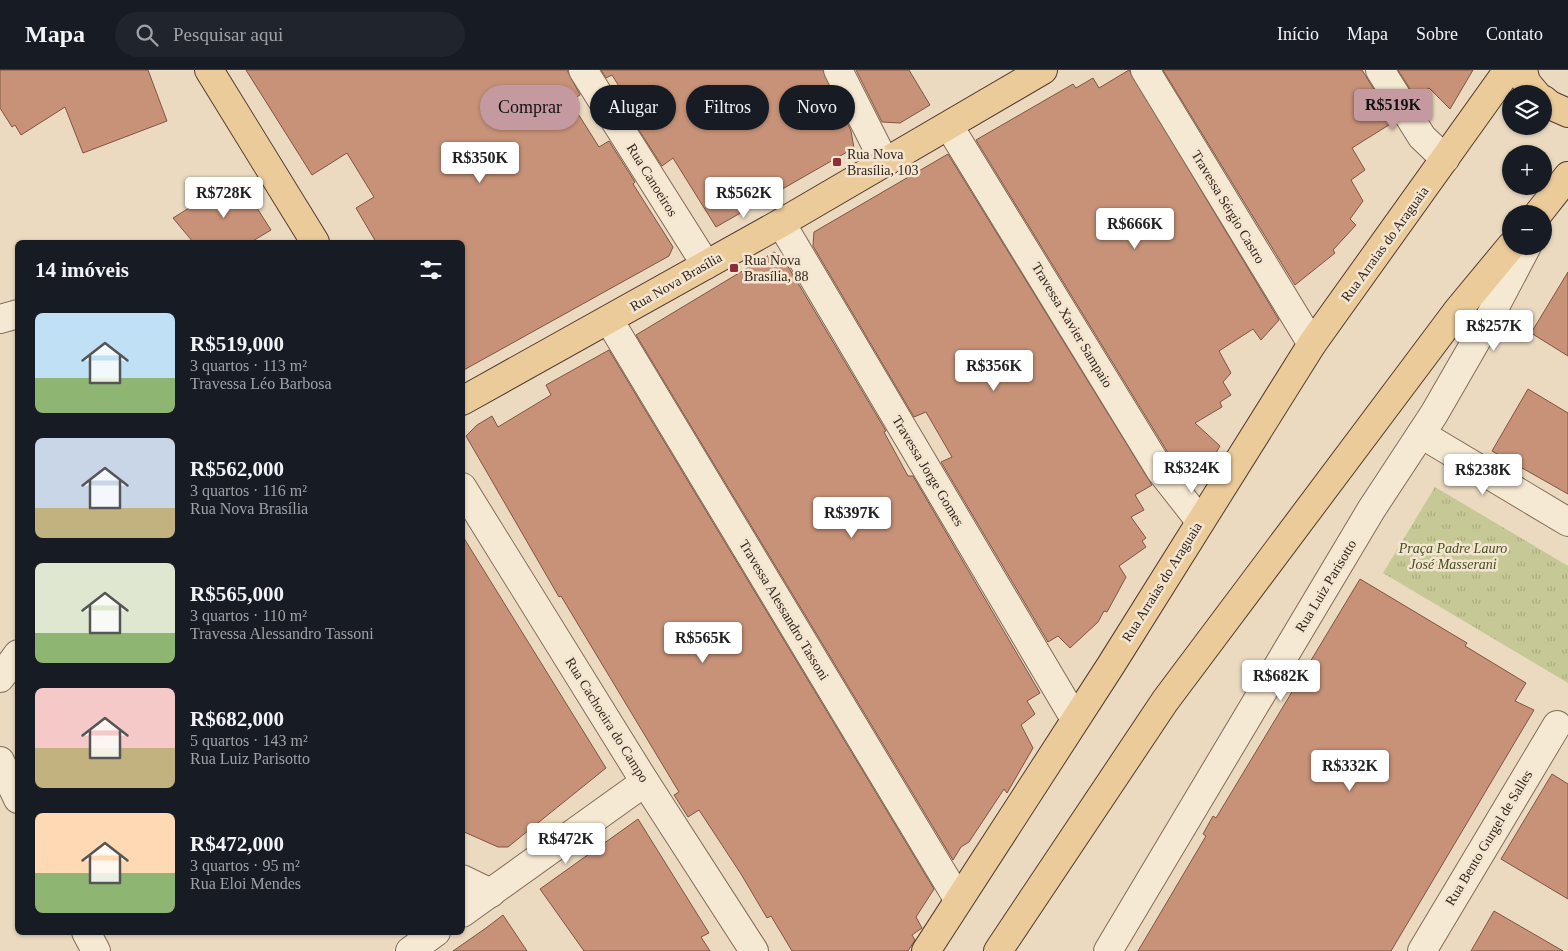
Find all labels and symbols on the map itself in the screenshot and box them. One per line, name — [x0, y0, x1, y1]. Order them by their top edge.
pin: R$519K — [1352, 88, 1434, 131]
street label: Rua Canoeiros — [624, 141, 680, 219]
pin: R$350K — [439, 142, 521, 184]
place label: Rua Nova Brasília, 103 — [847, 147, 919, 178]
street label: Travessa Sérgio Castro — [1188, 148, 1268, 266]
marker: Rua Nova Brasília, 103 — [831, 156, 843, 168]
pin: R$728K — [183, 176, 265, 219]
pin: R$562K — [703, 176, 785, 219]
street label: Rua Arraias do Araguaia — [1338, 183, 1432, 304]
pin: R$666K — [1094, 208, 1176, 250]
street label: Rua Nova Brasília — [627, 249, 725, 314]
place label: Rua Nova Brasília, 88 — [744, 253, 809, 284]
street label: Travessa Xavier Sampaio — [1029, 260, 1115, 390]
marker: Rua Nova Brasília, 88 — [728, 262, 740, 274]
pin: R$257K — [1453, 310, 1535, 352]
pin: R$356K — [953, 350, 1035, 392]
street label: Travessa Jorge Gomes — [889, 413, 967, 529]
pin: R$324K — [1151, 452, 1233, 494]
pin: R$238K — [1442, 454, 1524, 496]
pin: R$397K — [811, 496, 893, 539]
street label: Rua Arraias do Araguaia — [1119, 519, 1205, 644]
street label: Travessa Alessandro Tassoni — [736, 537, 832, 683]
street label: Rua Luiz Parisotto — [1293, 537, 1359, 635]
park label: Praça Padre Lauro José Masserani — [1398, 541, 1507, 572]
pin: R$565K — [662, 622, 744, 664]
street label: Rua Cachoeira do Campo — [562, 655, 652, 785]
pin: R$682K — [1240, 660, 1322, 702]
pin: R$332K — [1309, 750, 1391, 792]
street label: Rua Bento Gurgel de Salles — [1443, 768, 1535, 908]
pin: R$472K — [525, 822, 607, 865]

